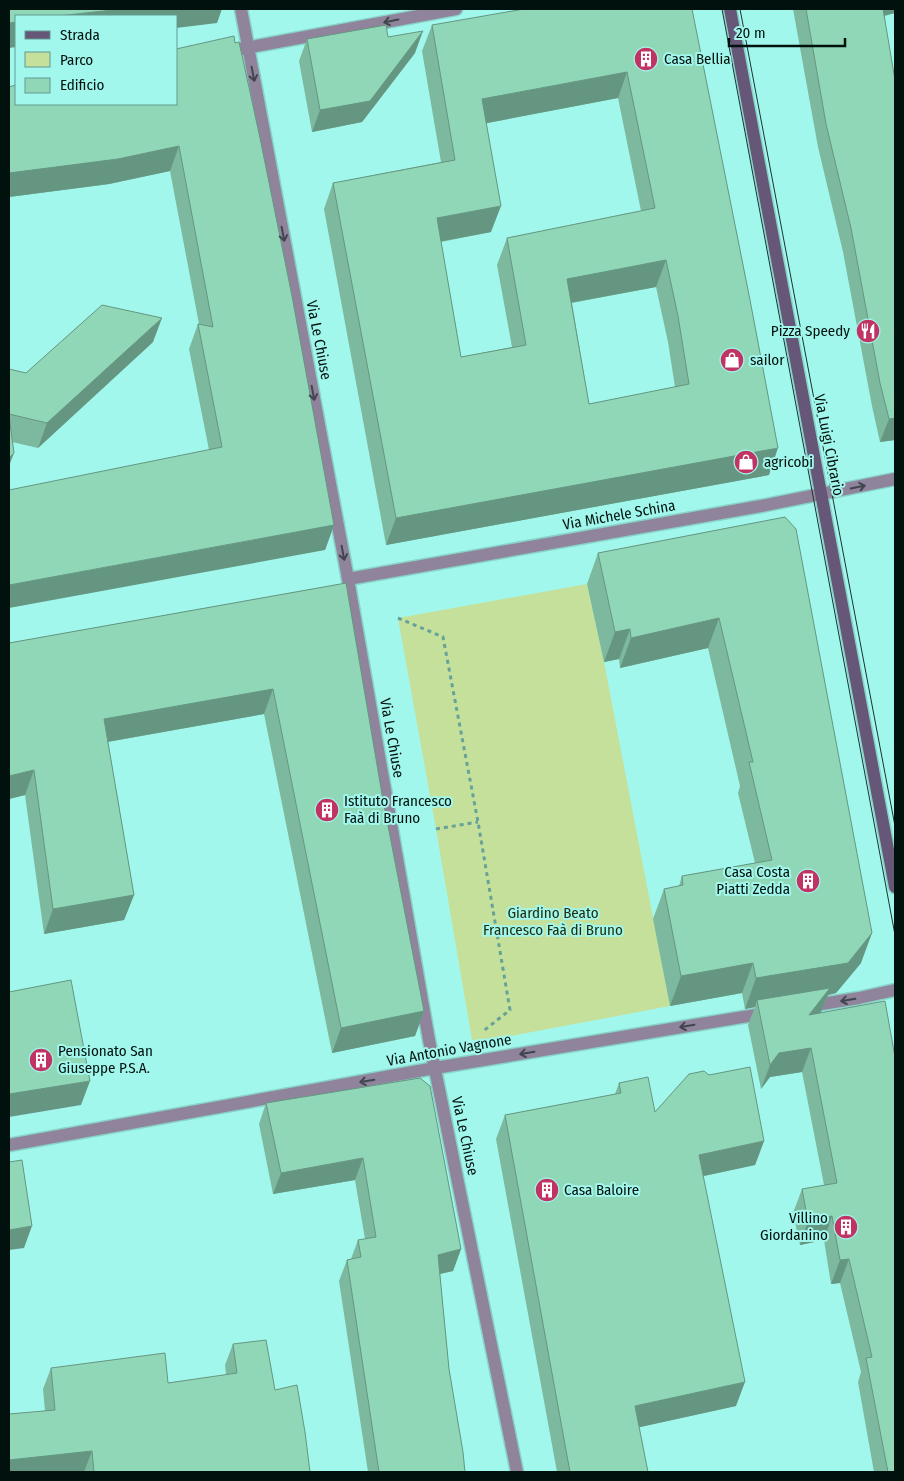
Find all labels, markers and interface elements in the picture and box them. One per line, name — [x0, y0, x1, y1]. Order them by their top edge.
legend — [15, 15, 178, 105]
scale bar — [729, 15, 845, 47]
one-way arrow — [383, 17, 399, 26]
text: 20 m — [736, 24, 766, 42]
text: Strada — [60, 26, 100, 44]
building icon: Casa Bellia — [633, 46, 659, 72]
place label: Casa Bellia — [664, 50, 731, 68]
text: Parco — [60, 51, 93, 69]
one-way arrow — [249, 66, 258, 82]
text: Edificio — [60, 76, 105, 94]
one-way arrow — [278, 225, 288, 241]
street label: Via Le Chiuse — [302, 299, 336, 381]
restaurant icon: Pizza Speedy — [855, 318, 881, 344]
place label: Pizza Speedy — [771, 322, 850, 340]
shop icon: sailor — [719, 347, 745, 373]
place label: sailor — [750, 351, 785, 369]
one-way arrow — [308, 385, 318, 401]
street label: Via Luigi Cibrario — [810, 393, 848, 497]
shop icon: agricobi — [733, 449, 759, 475]
place label: agricobi — [764, 453, 813, 471]
one-way arrow — [850, 482, 866, 491]
street label: Via Michele Schina — [561, 496, 677, 534]
one-way arrow — [338, 545, 348, 561]
street label: Via Le Chiuse — [376, 697, 408, 779]
place label: Istituto Francesco Faà di Bruno — [344, 792, 452, 827]
building icon: Istituto Francesco Faà di Bruno — [314, 797, 340, 823]
place label: Casa Costa Piatti Zedda — [716, 863, 790, 898]
building icon: Casa Costa Piatti Zedda — [795, 868, 821, 894]
park label: Giardino Beato Francesco Faà di Bruno — [483, 904, 623, 939]
one-way arrow — [840, 995, 856, 1005]
one-way arrow — [680, 1022, 696, 1032]
street label: Via Antonio Vagnone — [385, 1030, 513, 1070]
place label: Pensionato San Giuseppe P.S.A. — [58, 1042, 153, 1077]
building icon: Pensionato San Giuseppe P.S.A. — [28, 1047, 54, 1073]
one-way arrow — [519, 1049, 535, 1059]
one-way arrow — [359, 1076, 375, 1086]
street label: Via Le Chiuse — [448, 1095, 482, 1177]
building icon: Casa Baloire — [534, 1177, 560, 1203]
place label: Casa Baloire — [564, 1181, 639, 1199]
place label: Villino Giordanino — [760, 1209, 828, 1244]
building icon: Villino Giordanino — [833, 1214, 859, 1240]

